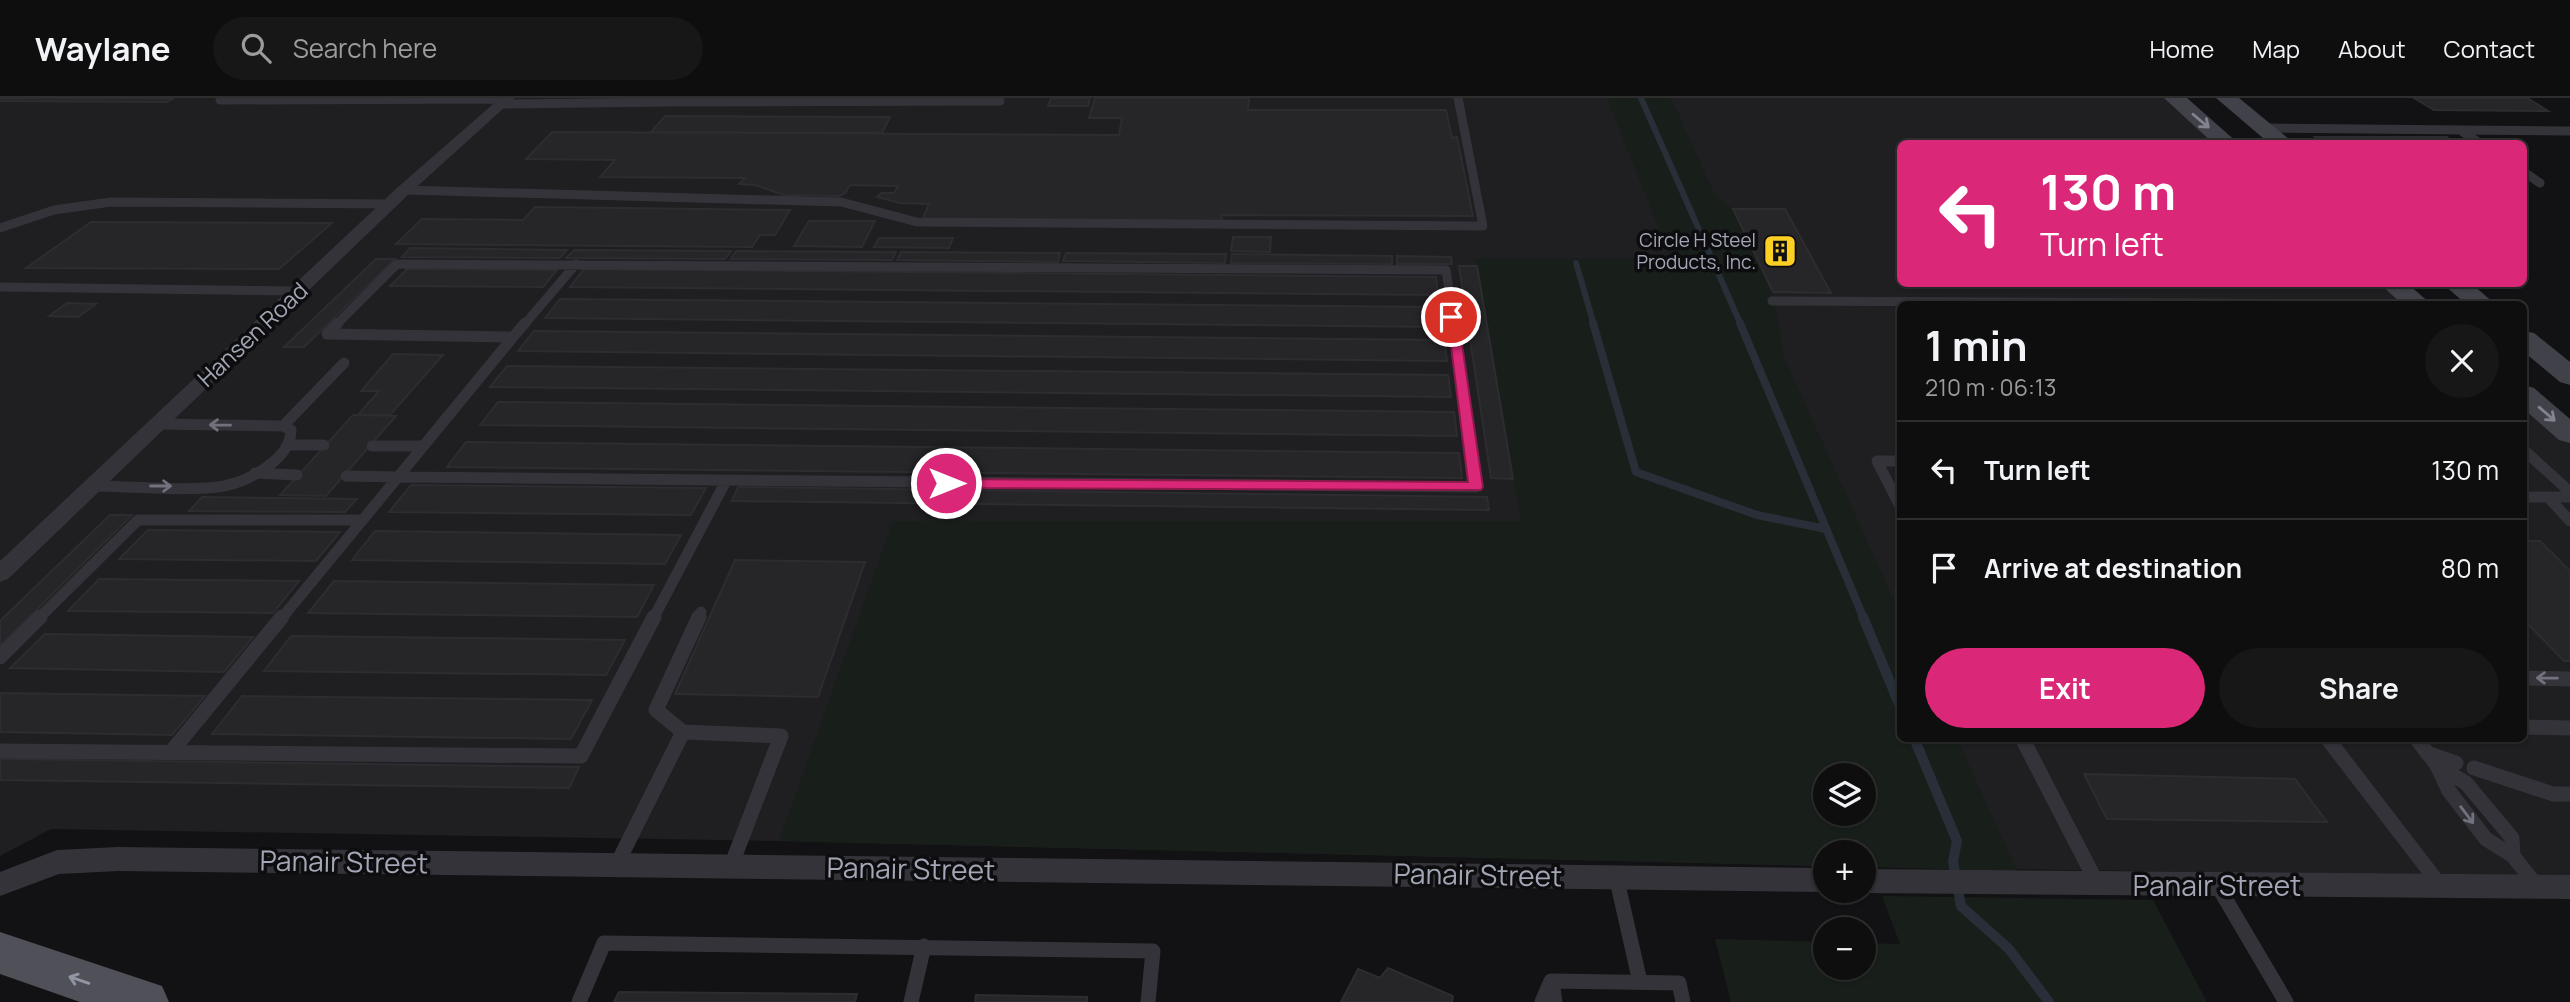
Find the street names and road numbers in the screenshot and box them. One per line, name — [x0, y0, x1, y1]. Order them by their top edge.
street label: Hansen Road — [190, 275, 314, 393]
street label: Panair Street — [259, 841, 429, 881]
street label: Panair Street — [826, 848, 996, 888]
street label: Panair Street — [1393, 854, 1563, 894]
street label: Panair Street — [2133, 866, 2301, 904]

